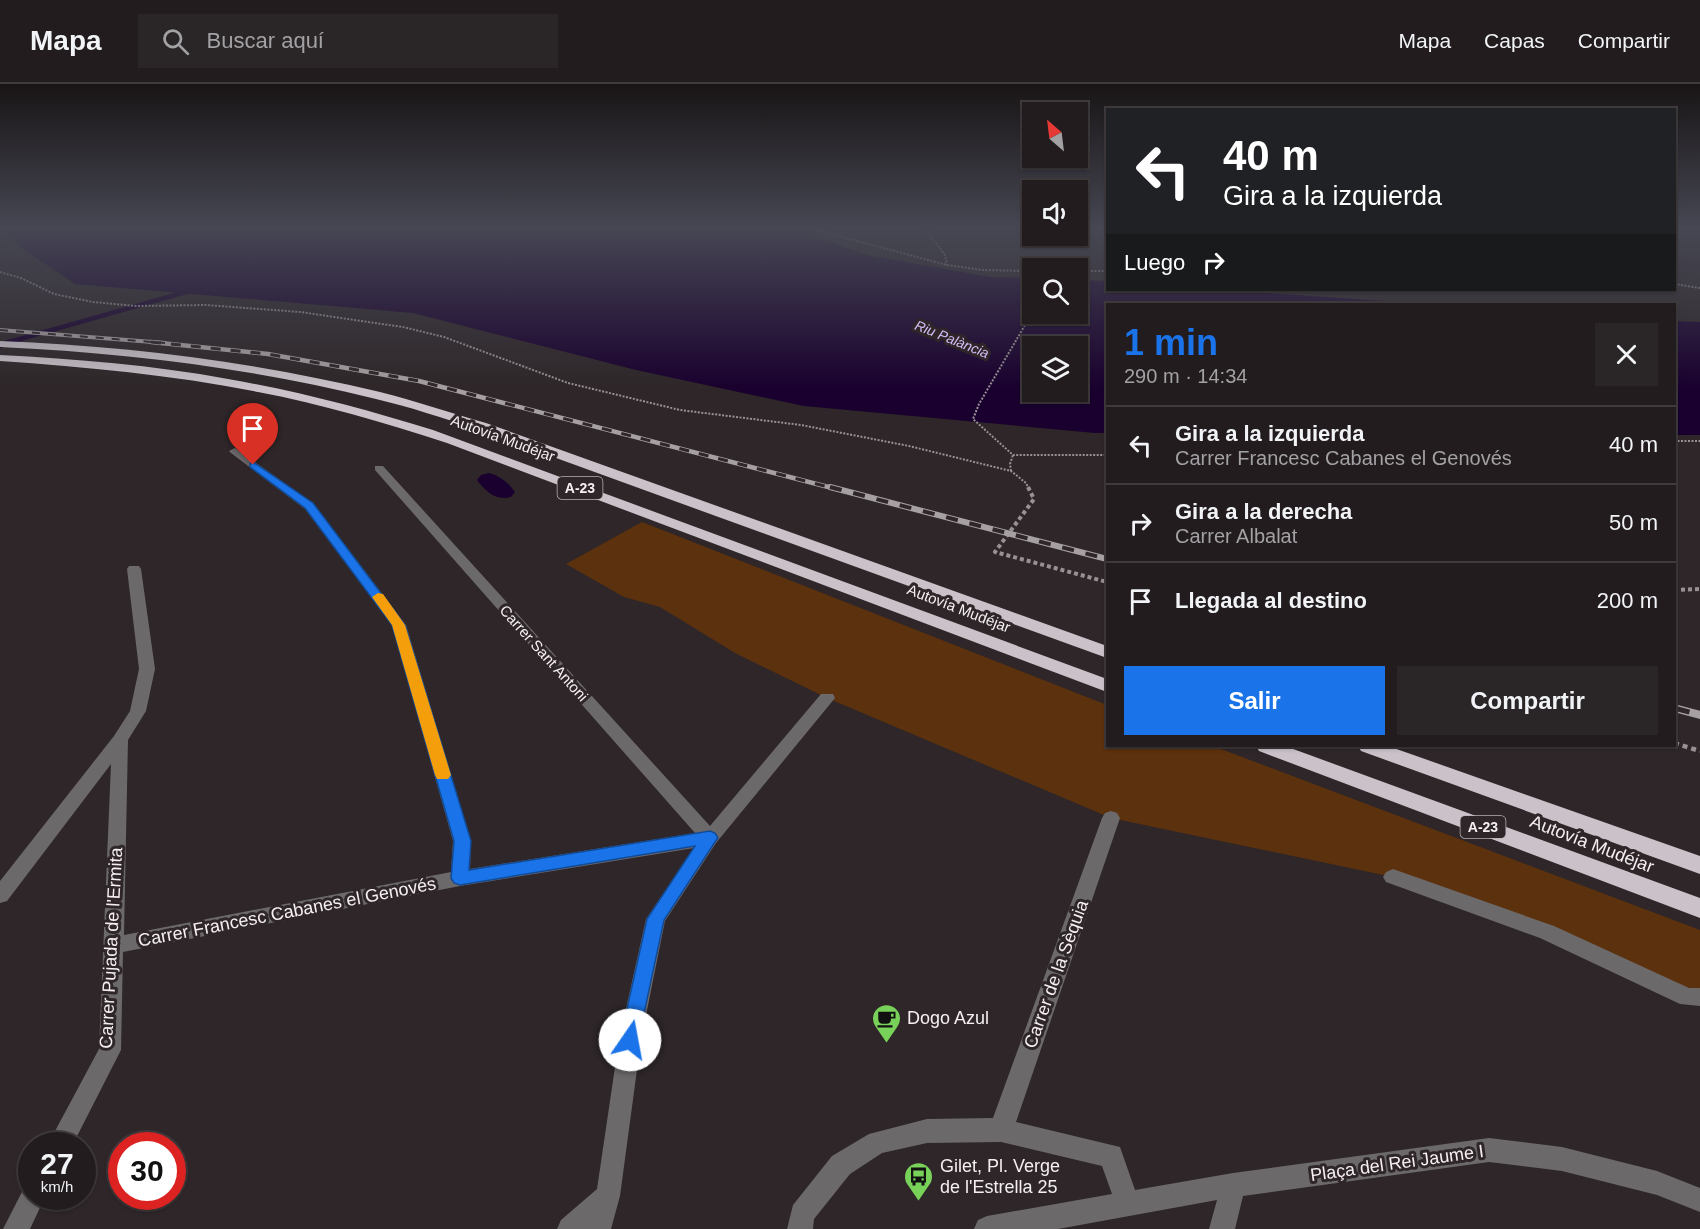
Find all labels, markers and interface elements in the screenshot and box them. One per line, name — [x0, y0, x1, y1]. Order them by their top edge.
search box — [138, 14, 558, 68]
text: Mapa — [30, 25, 102, 56]
icon: search — [159, 25, 192, 58]
text: Buscar aquí — [207, 28, 324, 53]
text: Mapa — [1399, 29, 1451, 52]
text: Capas — [1484, 29, 1545, 52]
text: Compartir — [1578, 29, 1670, 52]
north arrow — [1022, 102, 1088, 168]
map controls — [1022, 102, 1088, 402]
icon: left — [1124, 132, 1202, 210]
text: 40 m — [1223, 132, 1319, 179]
button: sound — [1022, 180, 1088, 246]
text: Gira a la izquierda — [1223, 181, 1442, 211]
icon: right — [1197, 246, 1230, 279]
text: Luego — [1124, 250, 1185, 275]
button: search — [1022, 258, 1088, 324]
water label: Riu Palància — [913, 317, 992, 361]
text: 1 min — [1124, 322, 1218, 363]
button: close — [1595, 323, 1658, 386]
button: layers — [1022, 336, 1088, 402]
text: 290 m · 14:34 — [1124, 365, 1247, 387]
pin — [227, 403, 278, 465]
street label: Autovía Mudéjar — [449, 411, 557, 465]
icon: arrive — [236, 412, 269, 445]
text: Gira a la izquierda — [1175, 421, 1365, 446]
icon: left — [1124, 429, 1157, 462]
text: 40 m — [1609, 432, 1658, 457]
text: Carrer Francesc Cabanes el Genovés — [1175, 447, 1512, 469]
road number: A-23 — [558, 477, 602, 499]
text: Gira a la derecha — [1175, 499, 1352, 524]
icon: right — [1124, 507, 1157, 540]
text: 50 m — [1609, 510, 1658, 535]
text: Carrer Albalat — [1175, 525, 1297, 547]
street label: Autovía Mudéjar — [905, 580, 1013, 636]
icon: arrive — [1124, 585, 1157, 618]
text: Llegada al destino — [1175, 588, 1367, 613]
text: 200 m — [1597, 588, 1658, 613]
street label: Carrer Sant Antoni — [496, 601, 592, 705]
button: Salir — [1124, 666, 1385, 735]
button: Compartir — [1397, 666, 1658, 735]
street label: Autovía Mudéjar — [1527, 811, 1657, 877]
road number: A-23 — [1460, 816, 1506, 838]
street label: Carrer Pujada de l'Ermita — [96, 846, 126, 1049]
street label: Carrer Francesc Cabanes el Genovés — [136, 873, 438, 951]
street label: Carrer de la Sèquia — [1020, 896, 1092, 1051]
cafe icon: Dogo Azul — [870, 1002, 902, 1044]
position arrow — [598, 1008, 662, 1072]
place label: Dogo Azul — [907, 1008, 989, 1028]
speed limit sign: 30 — [108, 1132, 186, 1210]
street label: Plaça del Rei Jaume I — [1309, 1141, 1485, 1185]
text: 27 — [40, 1147, 74, 1180]
place label: Gilet, Pl. Verge de l'Estrella 25 — [940, 1156, 1060, 1197]
bus stop icon: Gilet, Pl. Verge de l'Estrella 25 — [903, 1160, 935, 1202]
text: km/h — [41, 1178, 73, 1195]

